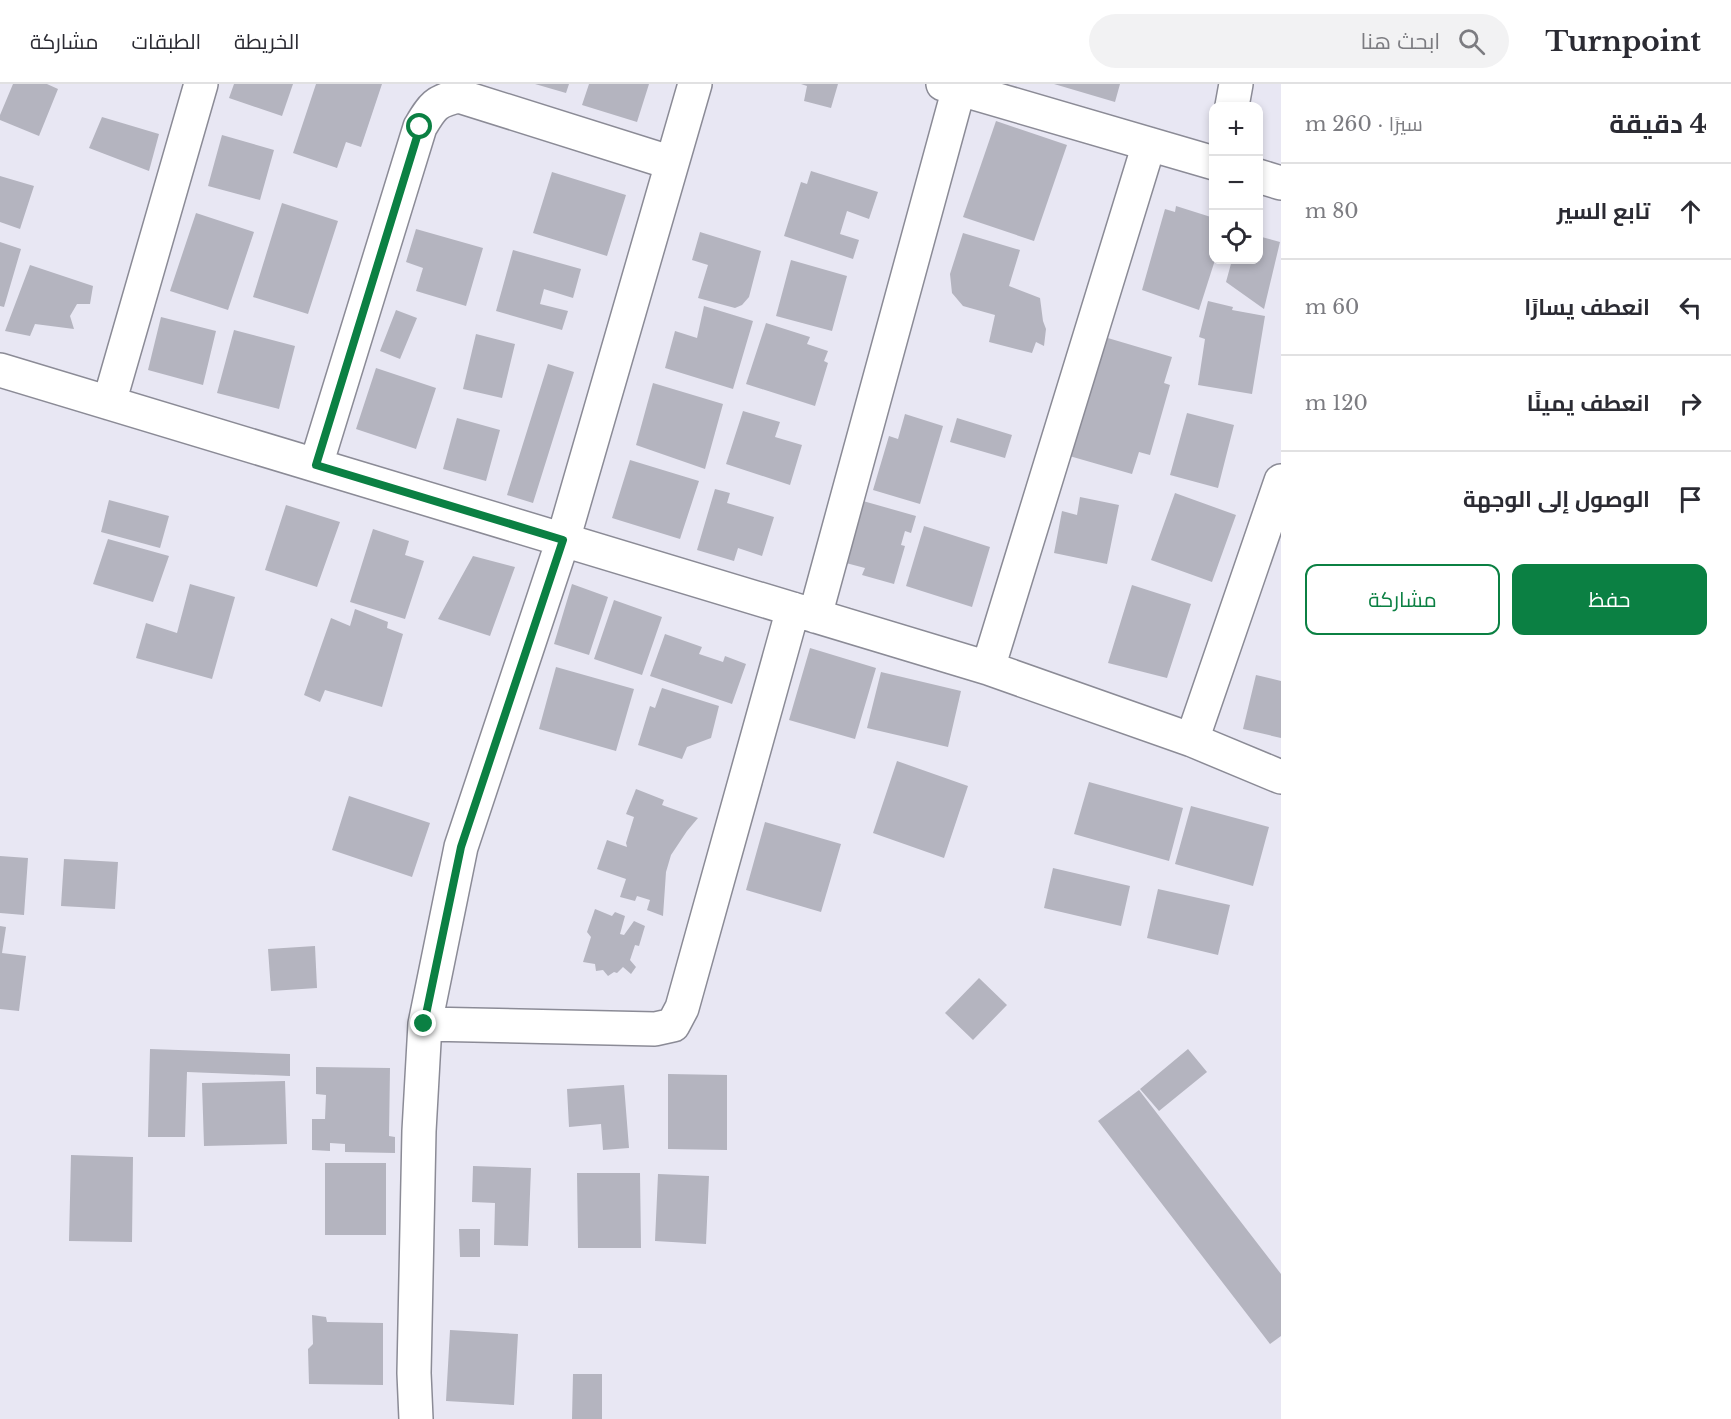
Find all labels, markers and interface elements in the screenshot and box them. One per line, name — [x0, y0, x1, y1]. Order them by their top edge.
search box — [1089, 14, 1509, 68]
text: Turnpoint — [1545, 24, 1701, 59]
icon: search — [1455, 25, 1488, 58]
text: ابحث هنا — [1360, 28, 1440, 55]
text: مشاركة — [30, 29, 99, 55]
text: الطبقات — [132, 29, 201, 55]
text: الخريطة — [234, 29, 300, 55]
map controls — [1209, 102, 1263, 264]
button: + — [1209, 102, 1263, 156]
text: 4 دقيقة — [1609, 108, 1707, 140]
text: سيرًا · 260 m — [1305, 112, 1423, 136]
route start — [406, 113, 432, 139]
button: − — [1209, 156, 1263, 210]
icon: ahead — [1674, 195, 1707, 228]
text: تابع السير — [1557, 198, 1650, 225]
text: 80 m — [1305, 199, 1359, 223]
button: locate — [1209, 210, 1263, 264]
icon: left — [1674, 291, 1707, 324]
text: انعطف يسارًا — [1524, 294, 1650, 321]
text: 60 m — [1305, 295, 1359, 319]
icon: right — [1674, 387, 1707, 420]
text: انعطف يمينًا — [1527, 390, 1650, 417]
text: 120 m — [1305, 391, 1368, 415]
icon: arrive — [1674, 483, 1707, 516]
text: الوصول إلى الوجهة — [1463, 486, 1650, 513]
button: مشاركة — [1305, 564, 1500, 635]
button: حفظ — [1512, 564, 1707, 635]
route end — [410, 1010, 436, 1036]

